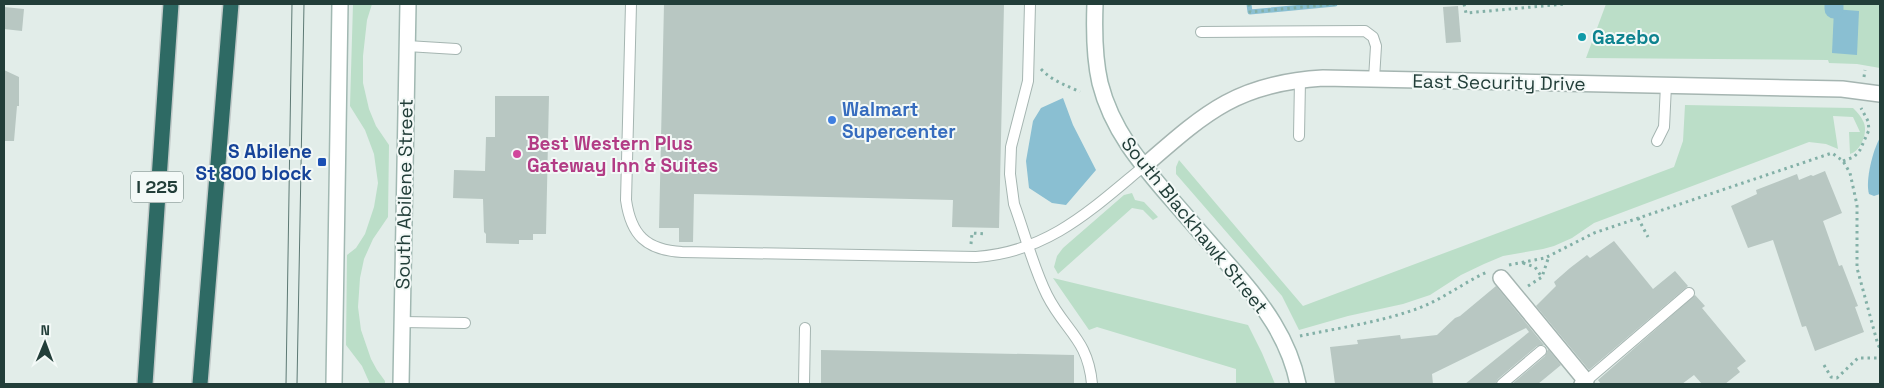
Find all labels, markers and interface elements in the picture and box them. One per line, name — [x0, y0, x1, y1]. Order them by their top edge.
place label: Gazebo — [1592, 25, 1660, 50]
marker: Gazebo — [1576, 31, 1588, 43]
street label: East Security Drive — [1412, 68, 1586, 97]
place label: Walmart Supercenter — [842, 97, 956, 144]
street label: South Abilene Street — [390, 98, 419, 290]
marker: Walmart Supercenter — [826, 114, 838, 126]
place label: Best Western Plus Gateway Inn & Suites — [527, 131, 718, 178]
street label: South Blackhawk Street — [1116, 132, 1274, 319]
place label: S Abilene St 800 block — [195, 139, 312, 186]
marker: Best Western Plus Gateway Inn & Suites — [511, 148, 523, 160]
marker: S Abilene St 800 block — [316, 156, 328, 168]
road number: I 225 — [131, 172, 183, 202]
north arrow — [20, 318, 70, 368]
text: N — [40, 321, 50, 339]

